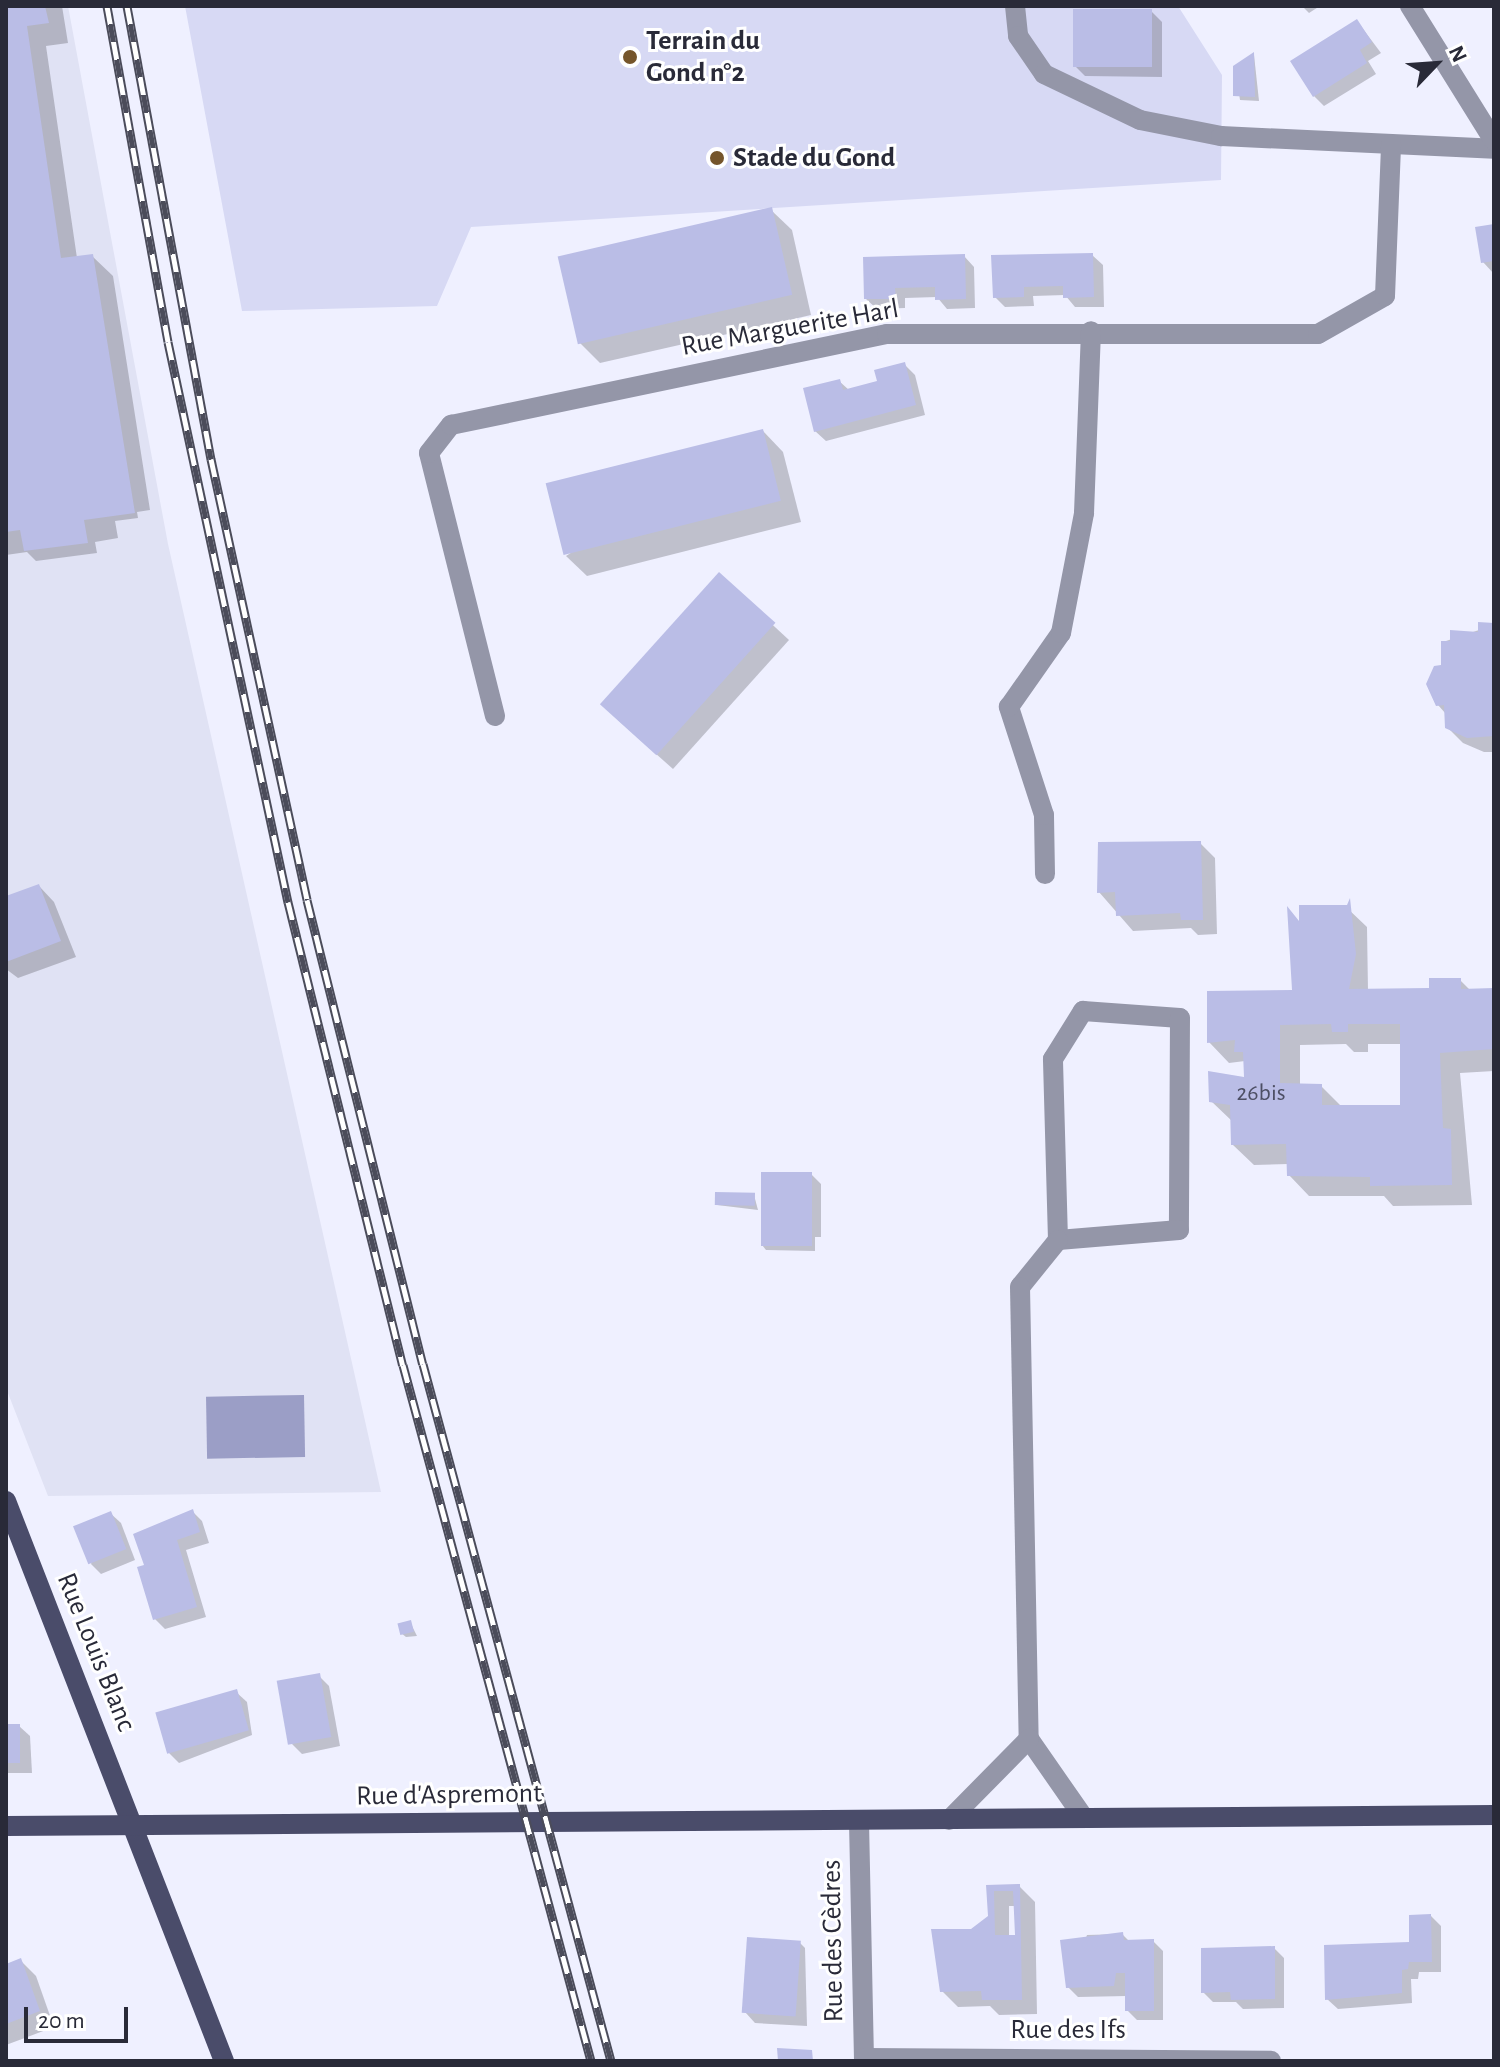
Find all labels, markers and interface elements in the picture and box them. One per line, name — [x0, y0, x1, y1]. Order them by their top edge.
place label: Terrain du Gond n°2 — [646, 24, 760, 90]
north arrow — [1396, 24, 1476, 104]
text: N — [1445, 42, 1471, 65]
marker: Terrain du Gond n°2 — [621, 48, 639, 66]
place label: Stade du Gond — [733, 141, 895, 175]
marker: Stade du Gond — [708, 149, 726, 167]
street label: Rue Marguerite Harl — [679, 292, 901, 364]
house number: 26bis — [1236, 1080, 1286, 1108]
street label: Rue Louis Blanc — [49, 1568, 143, 1736]
street label: Rue d'Aspremont — [356, 1777, 542, 1813]
street label: Rue des Cèdres — [815, 1859, 851, 2023]
scale bar — [28, 1991, 132, 2041]
text: 20 m — [38, 2009, 85, 2033]
street label: Rue des Ifs — [1010, 2013, 1126, 2047]

